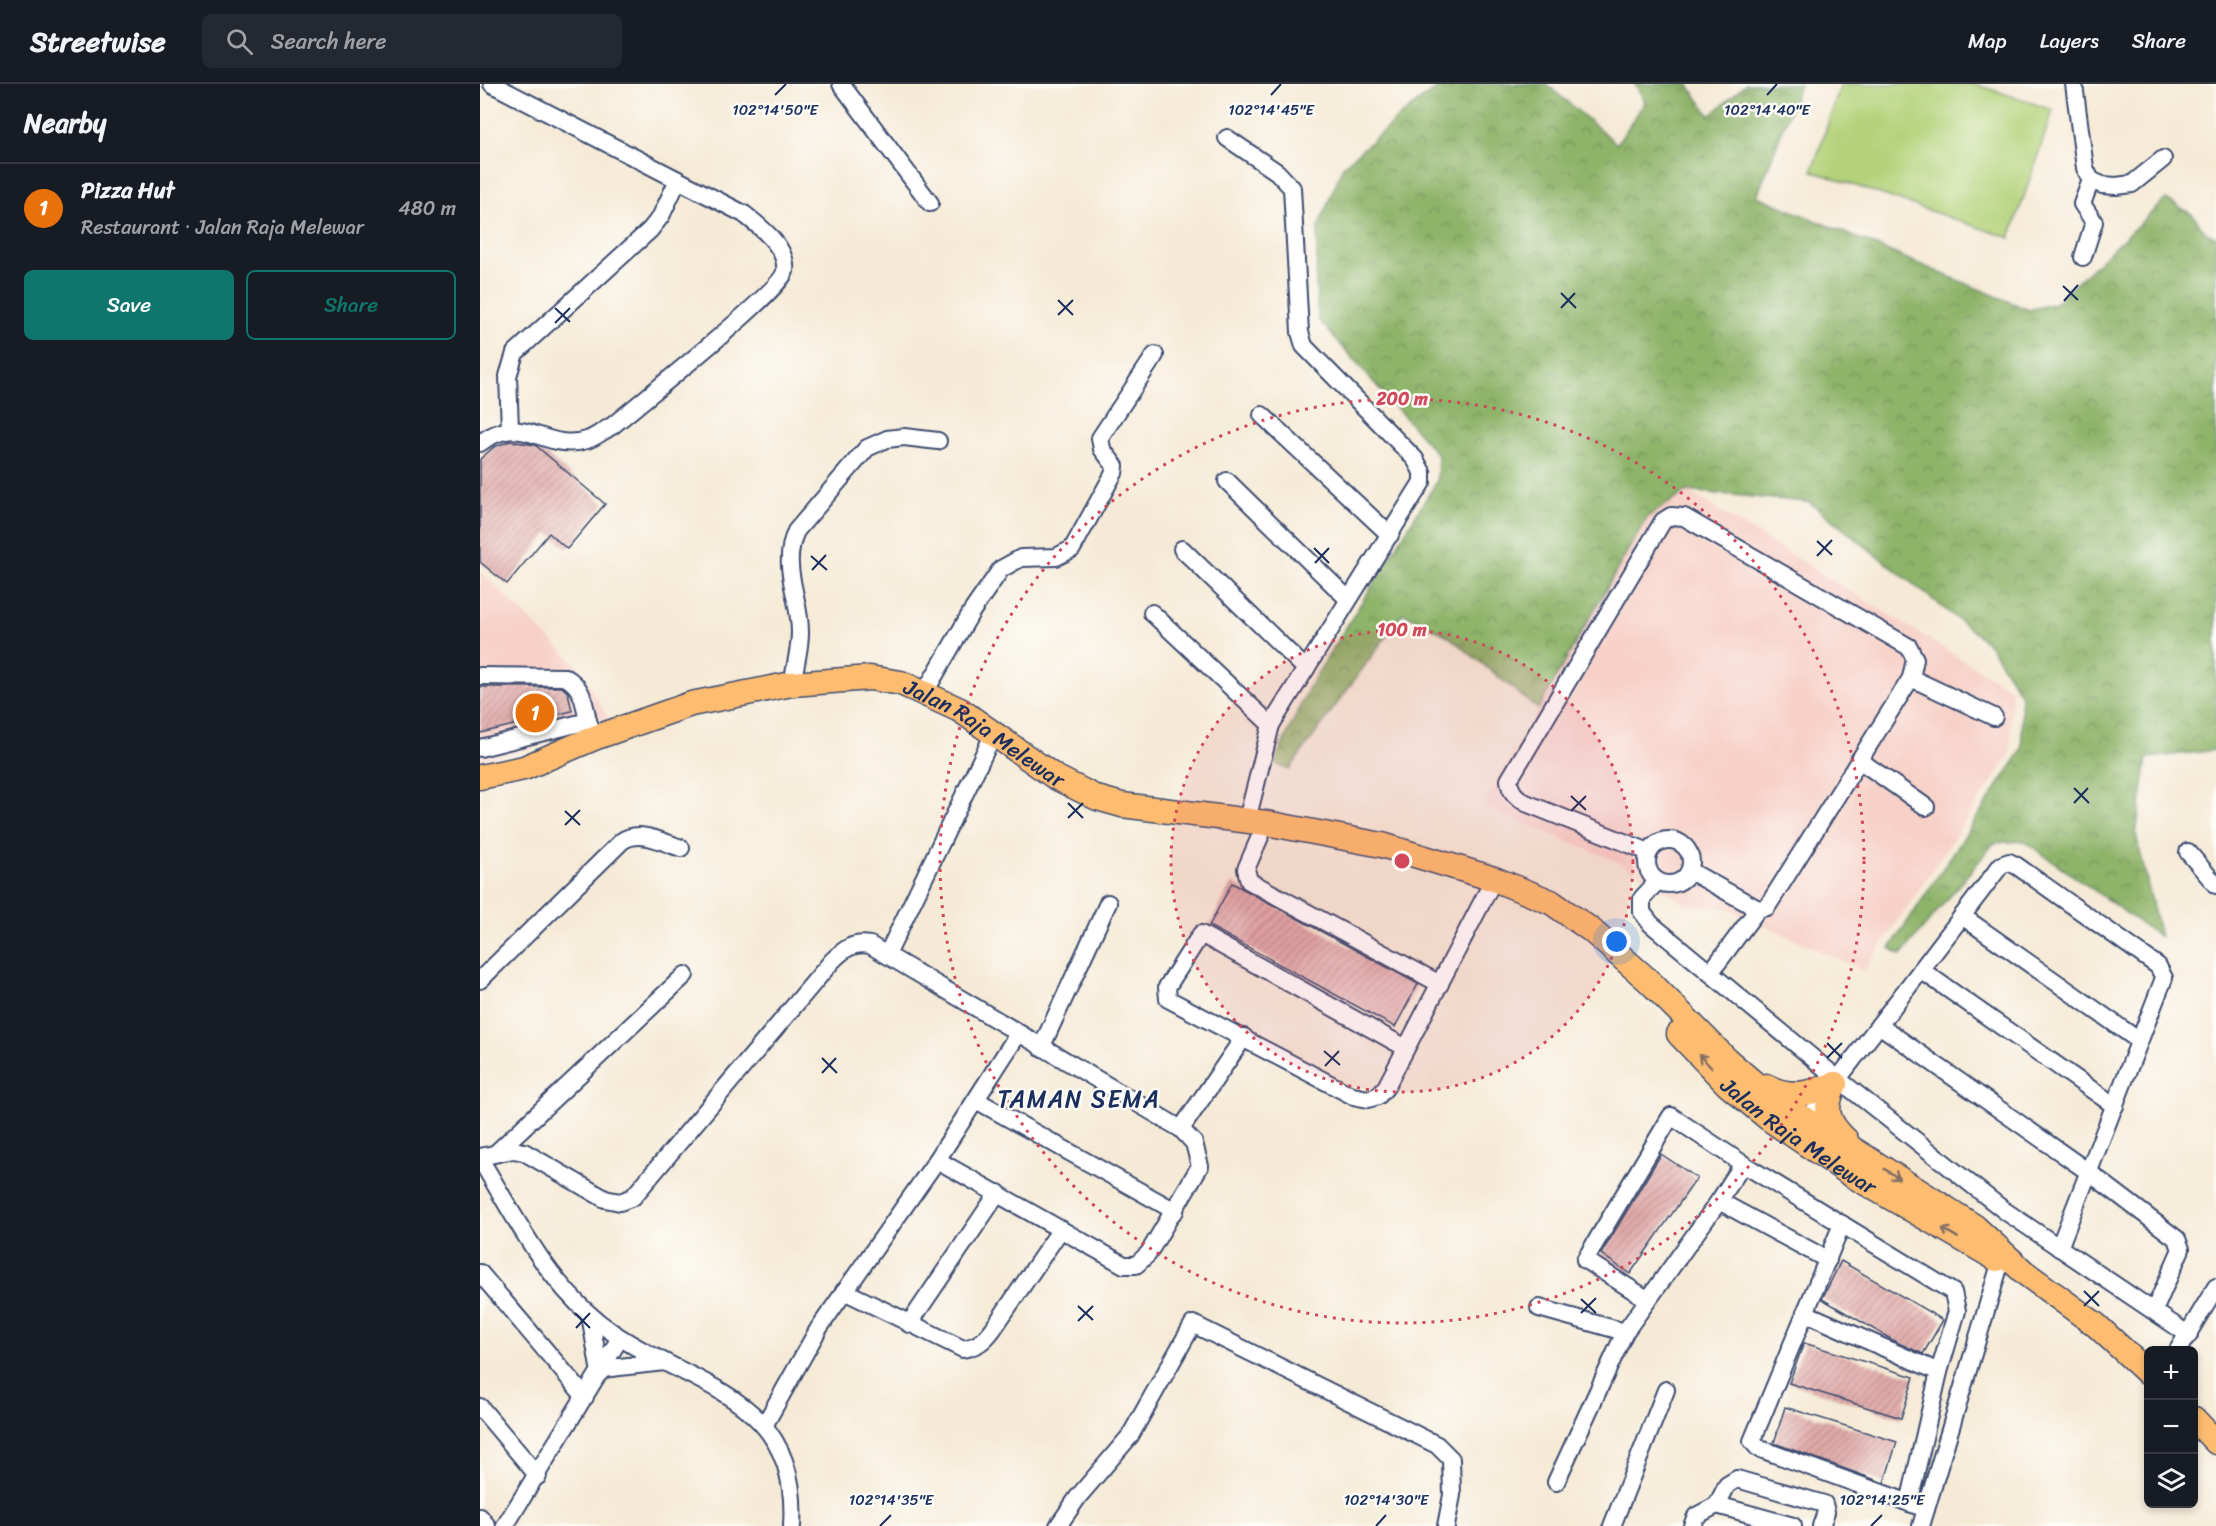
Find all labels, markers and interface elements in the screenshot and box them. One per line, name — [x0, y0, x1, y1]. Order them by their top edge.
search box — [202, 14, 622, 68]
text: Streetwise — [30, 17, 166, 66]
text: Search here — [271, 22, 387, 61]
text: Map — [1968, 22, 2007, 60]
text: Layers — [2040, 22, 2099, 60]
text: Share — [2132, 22, 2186, 60]
icon: search — [223, 25, 256, 58]
text: 102°14'50"E — [732, 97, 819, 123]
text: 102°14'45"E — [1228, 97, 1315, 123]
text: 102°14'40"E — [1724, 97, 1812, 123]
text: Nearby — [24, 100, 106, 146]
text: Pizza Hut — [81, 171, 174, 210]
text: 1 — [39, 191, 48, 226]
text: 480 m — [398, 191, 456, 226]
text: Restaurant · Jalan Raja Melewar — [81, 210, 364, 245]
button: Save — [24, 270, 234, 340]
button: Share — [246, 270, 456, 340]
text: 200 m — [1375, 383, 1428, 415]
text: 100 m — [1378, 614, 1427, 646]
street label: Jalan Raja Melewar — [896, 667, 1072, 799]
pin: 1 — [516, 690, 554, 736]
centre of rings — [1392, 851, 1412, 871]
your location — [1602, 927, 1631, 956]
one-way arrow — [1697, 1054, 1712, 1069]
street label: Jalan Raja Melewar — [1710, 1066, 1885, 1206]
district label: TAMAN SEMA — [997, 1078, 1161, 1120]
one-way arrow — [1883, 1169, 1900, 1181]
one-way arrow — [1942, 1226, 1959, 1238]
map controls — [2144, 1346, 2198, 1508]
button: + — [2144, 1346, 2198, 1400]
button: − — [2144, 1400, 2198, 1454]
button: layers — [2144, 1454, 2198, 1508]
text: 102°14'35"E — [849, 1487, 935, 1513]
text: 102°14'30"E — [1344, 1487, 1430, 1513]
text: 102°14'25"E — [1840, 1487, 1926, 1513]

